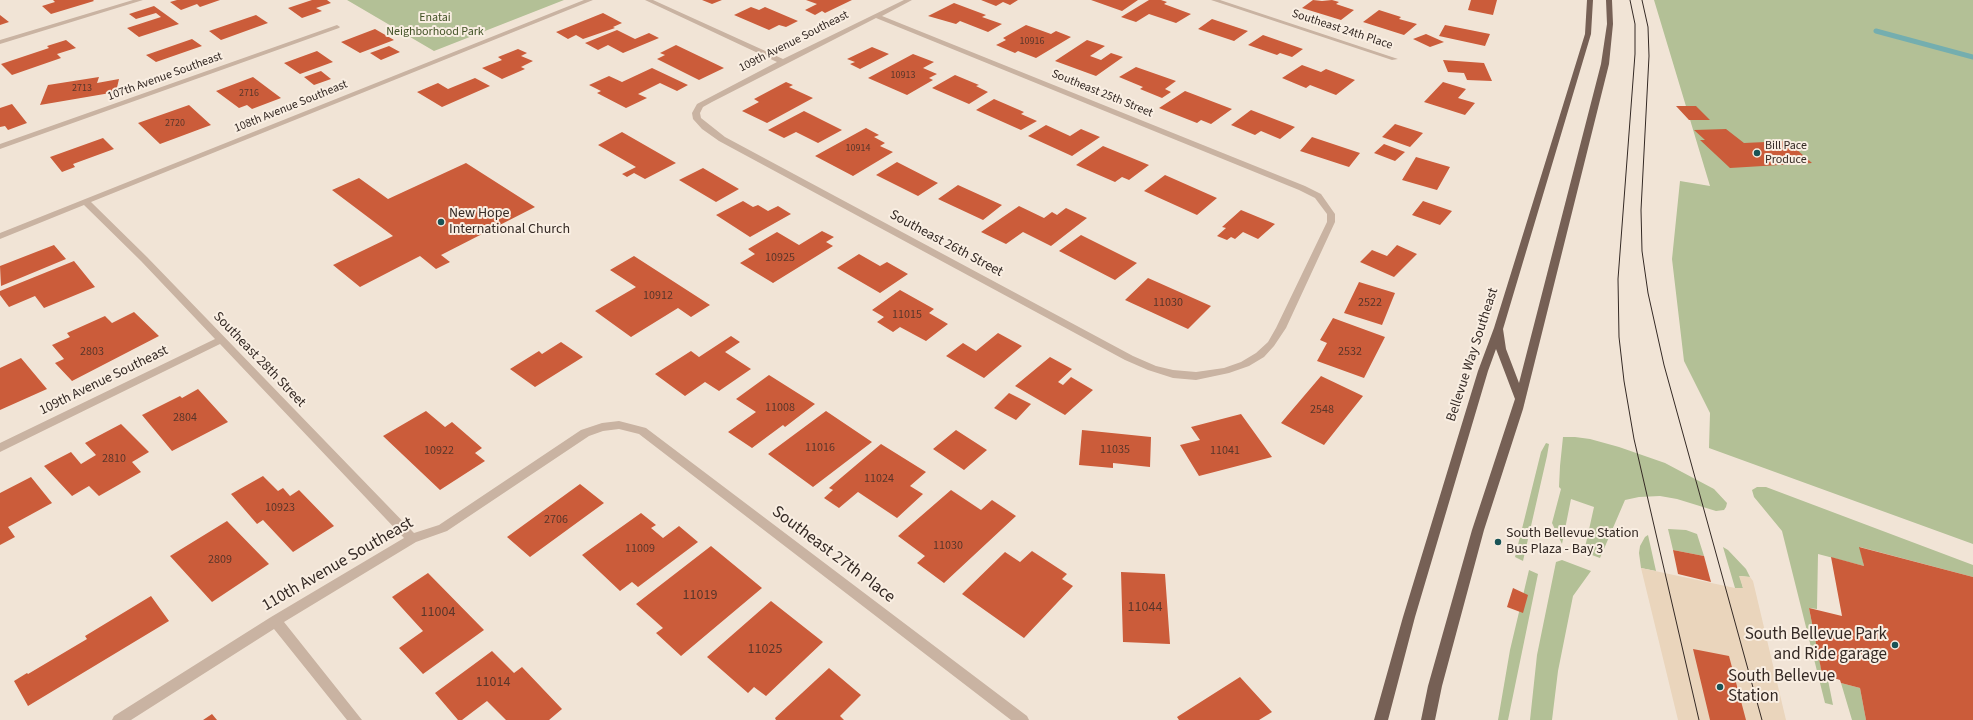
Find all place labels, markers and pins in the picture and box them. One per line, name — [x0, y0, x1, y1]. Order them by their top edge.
place label: Bill Pace Produce — [1765, 139, 1807, 167]
marker: Bill Pace Produce — [1752, 148, 1762, 158]
place label: New Hope International Church — [449, 206, 570, 238]
marker: New Hope International Church — [436, 217, 446, 227]
place label: South Bellevue Station Bus Plaza - Bay 3 — [1506, 526, 1639, 558]
marker: South Bellevue Station Bus Plaza - Bay 3 — [1493, 537, 1503, 547]
place label: South Bellevue Park and Ride garage — [1745, 625, 1887, 665]
marker: South Bellevue Park and Ride garage — [1890, 640, 1900, 650]
place label: South Bellevue Station — [1728, 667, 1835, 707]
marker: South Bellevue Station — [1715, 682, 1725, 692]

